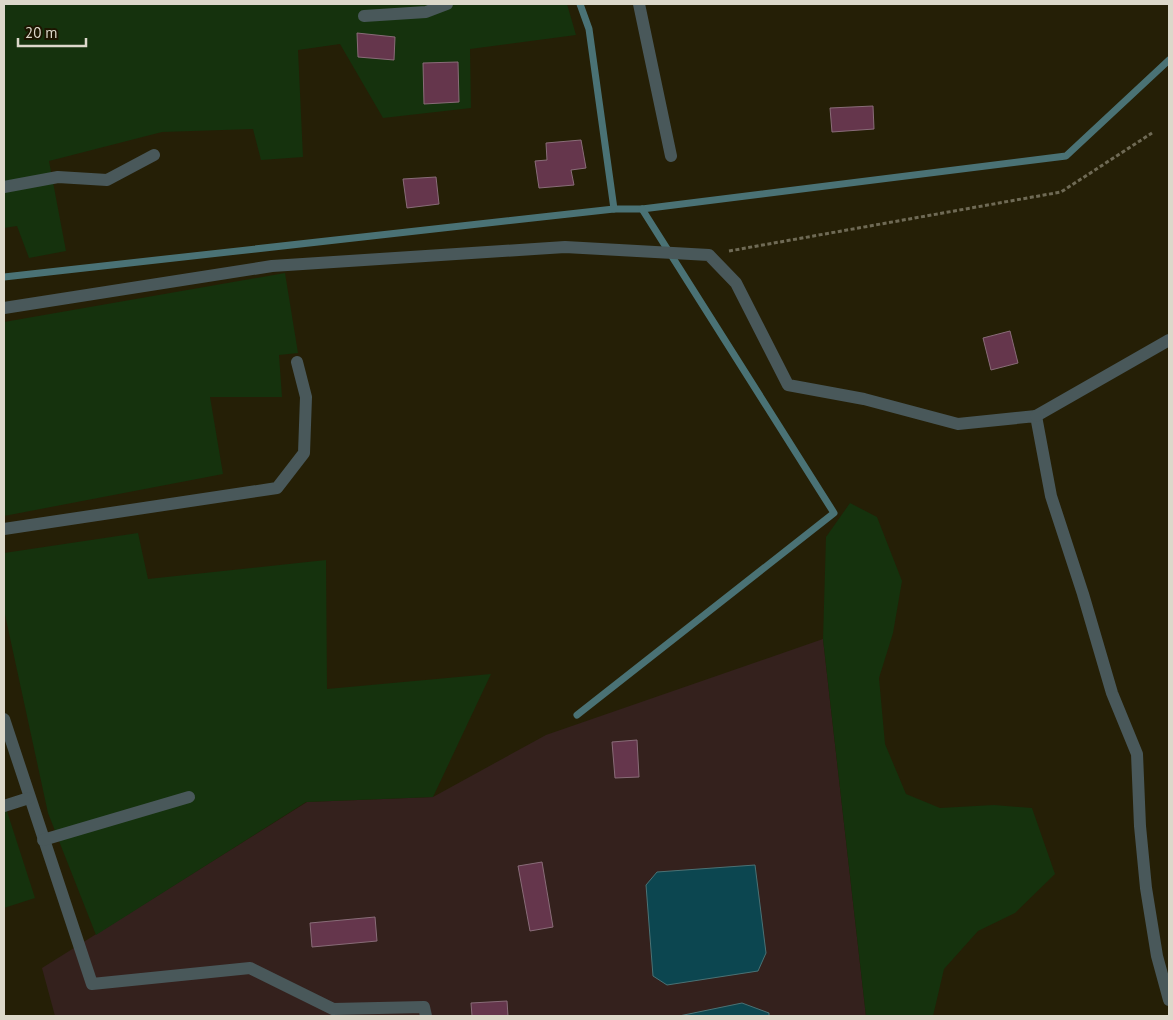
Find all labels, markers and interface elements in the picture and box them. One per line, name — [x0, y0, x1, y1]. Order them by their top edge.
scale bar — [18, 15, 85, 47]
text: 20 m — [25, 23, 58, 42]

